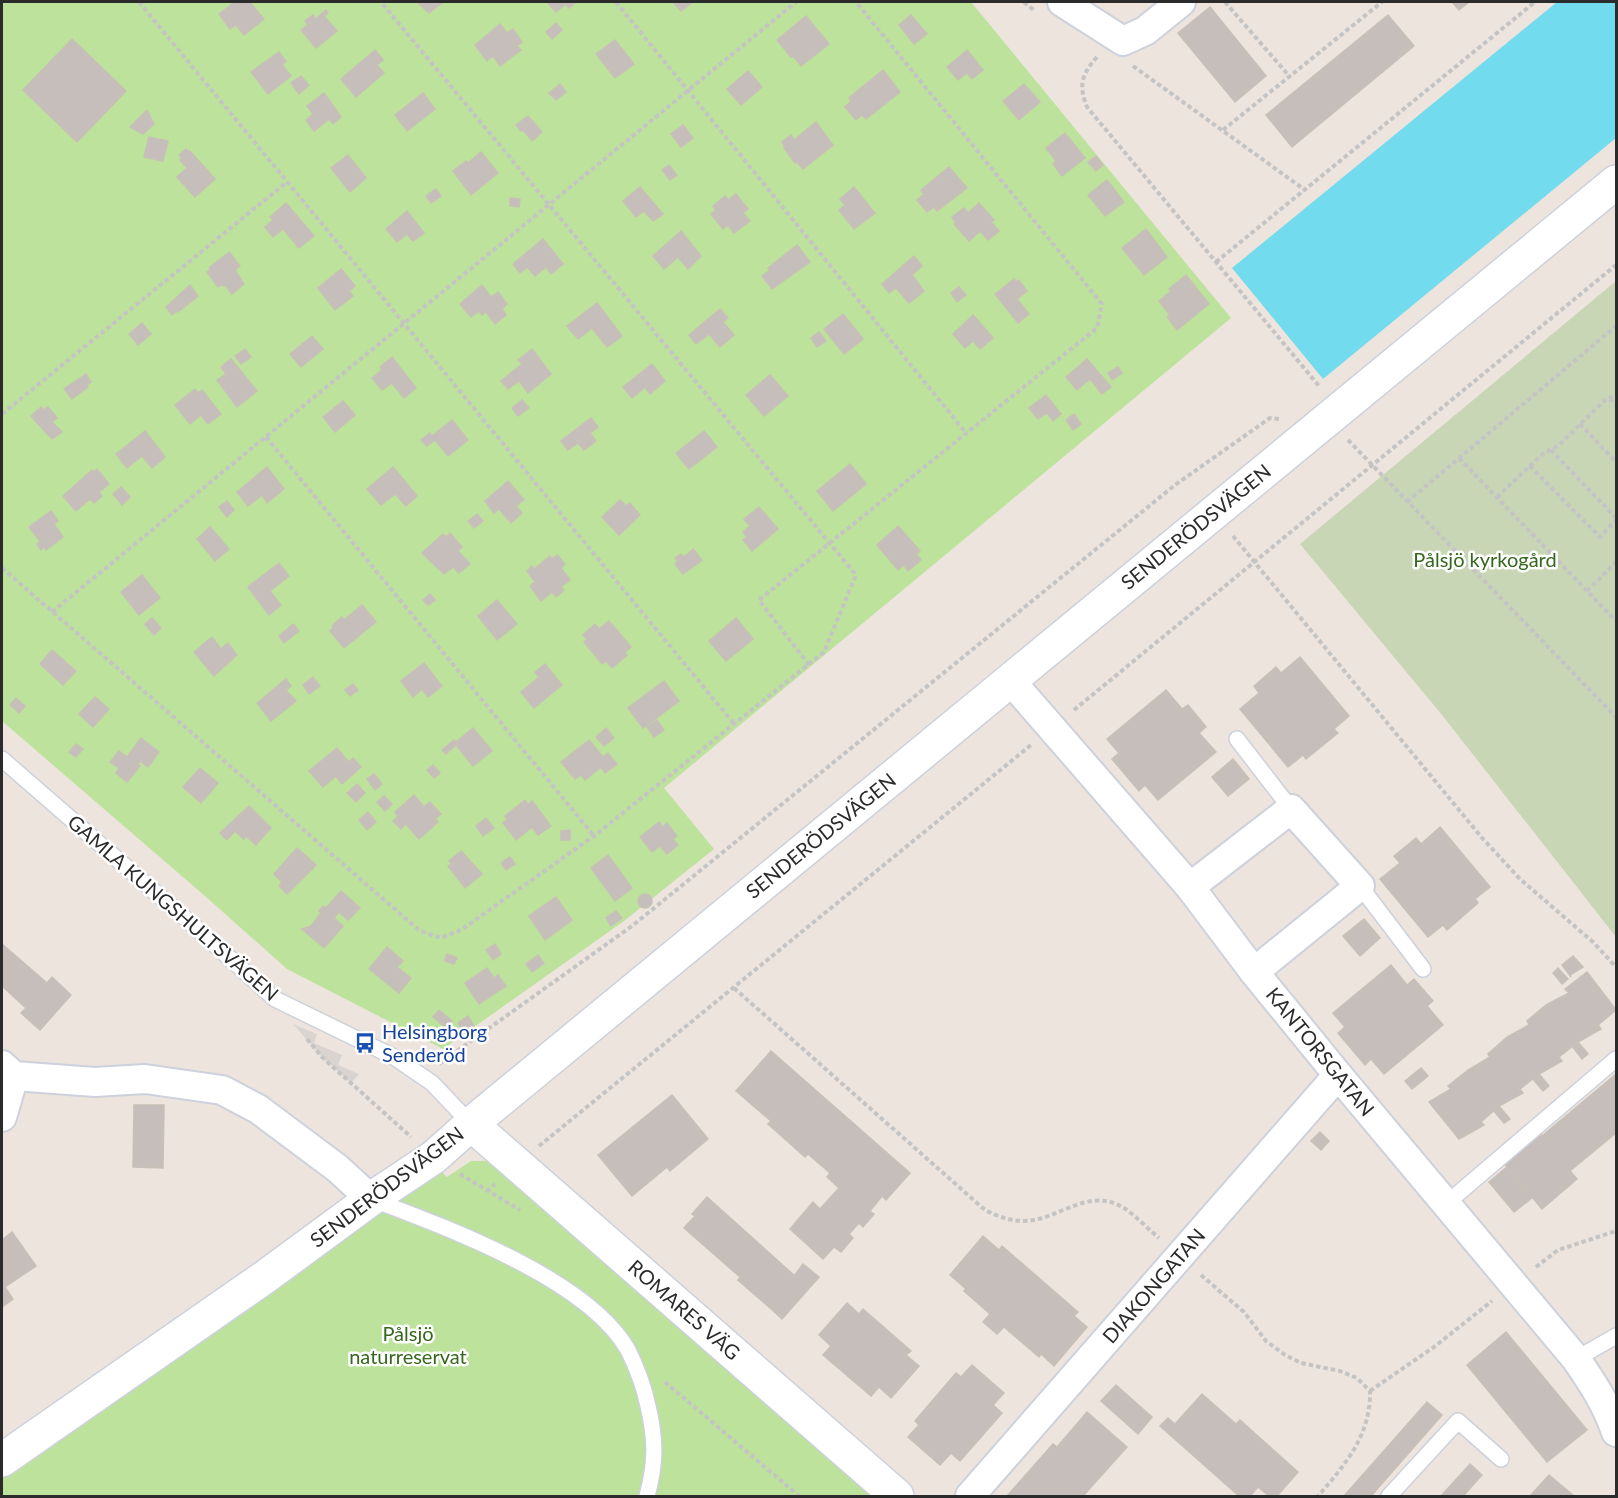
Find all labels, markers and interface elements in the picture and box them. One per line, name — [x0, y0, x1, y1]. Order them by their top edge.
street label: SENDERÖDSVÄGEN — [1116, 458, 1275, 594]
park label: Pålsjö kyrkogård — [1413, 547, 1557, 571]
street label: SENDERÖDSVÄGEN — [741, 767, 900, 903]
street label: GAMLA KUNGSHULTSVÄGEN — [63, 809, 284, 1005]
street label: KANTORSGATAN — [1262, 982, 1380, 1120]
place label: Helsingborg Senderöd — [382, 1019, 487, 1066]
bus stop icon: Helsingborg Senderöd — [353, 1031, 377, 1055]
street label: SENDERÖDSVÄGEN — [305, 1121, 468, 1252]
street label: DIAKONGATAN — [1097, 1223, 1209, 1348]
street label: ROMARES VÄG — [624, 1254, 745, 1364]
park label: Pålsjö naturreservat — [349, 1321, 467, 1368]

